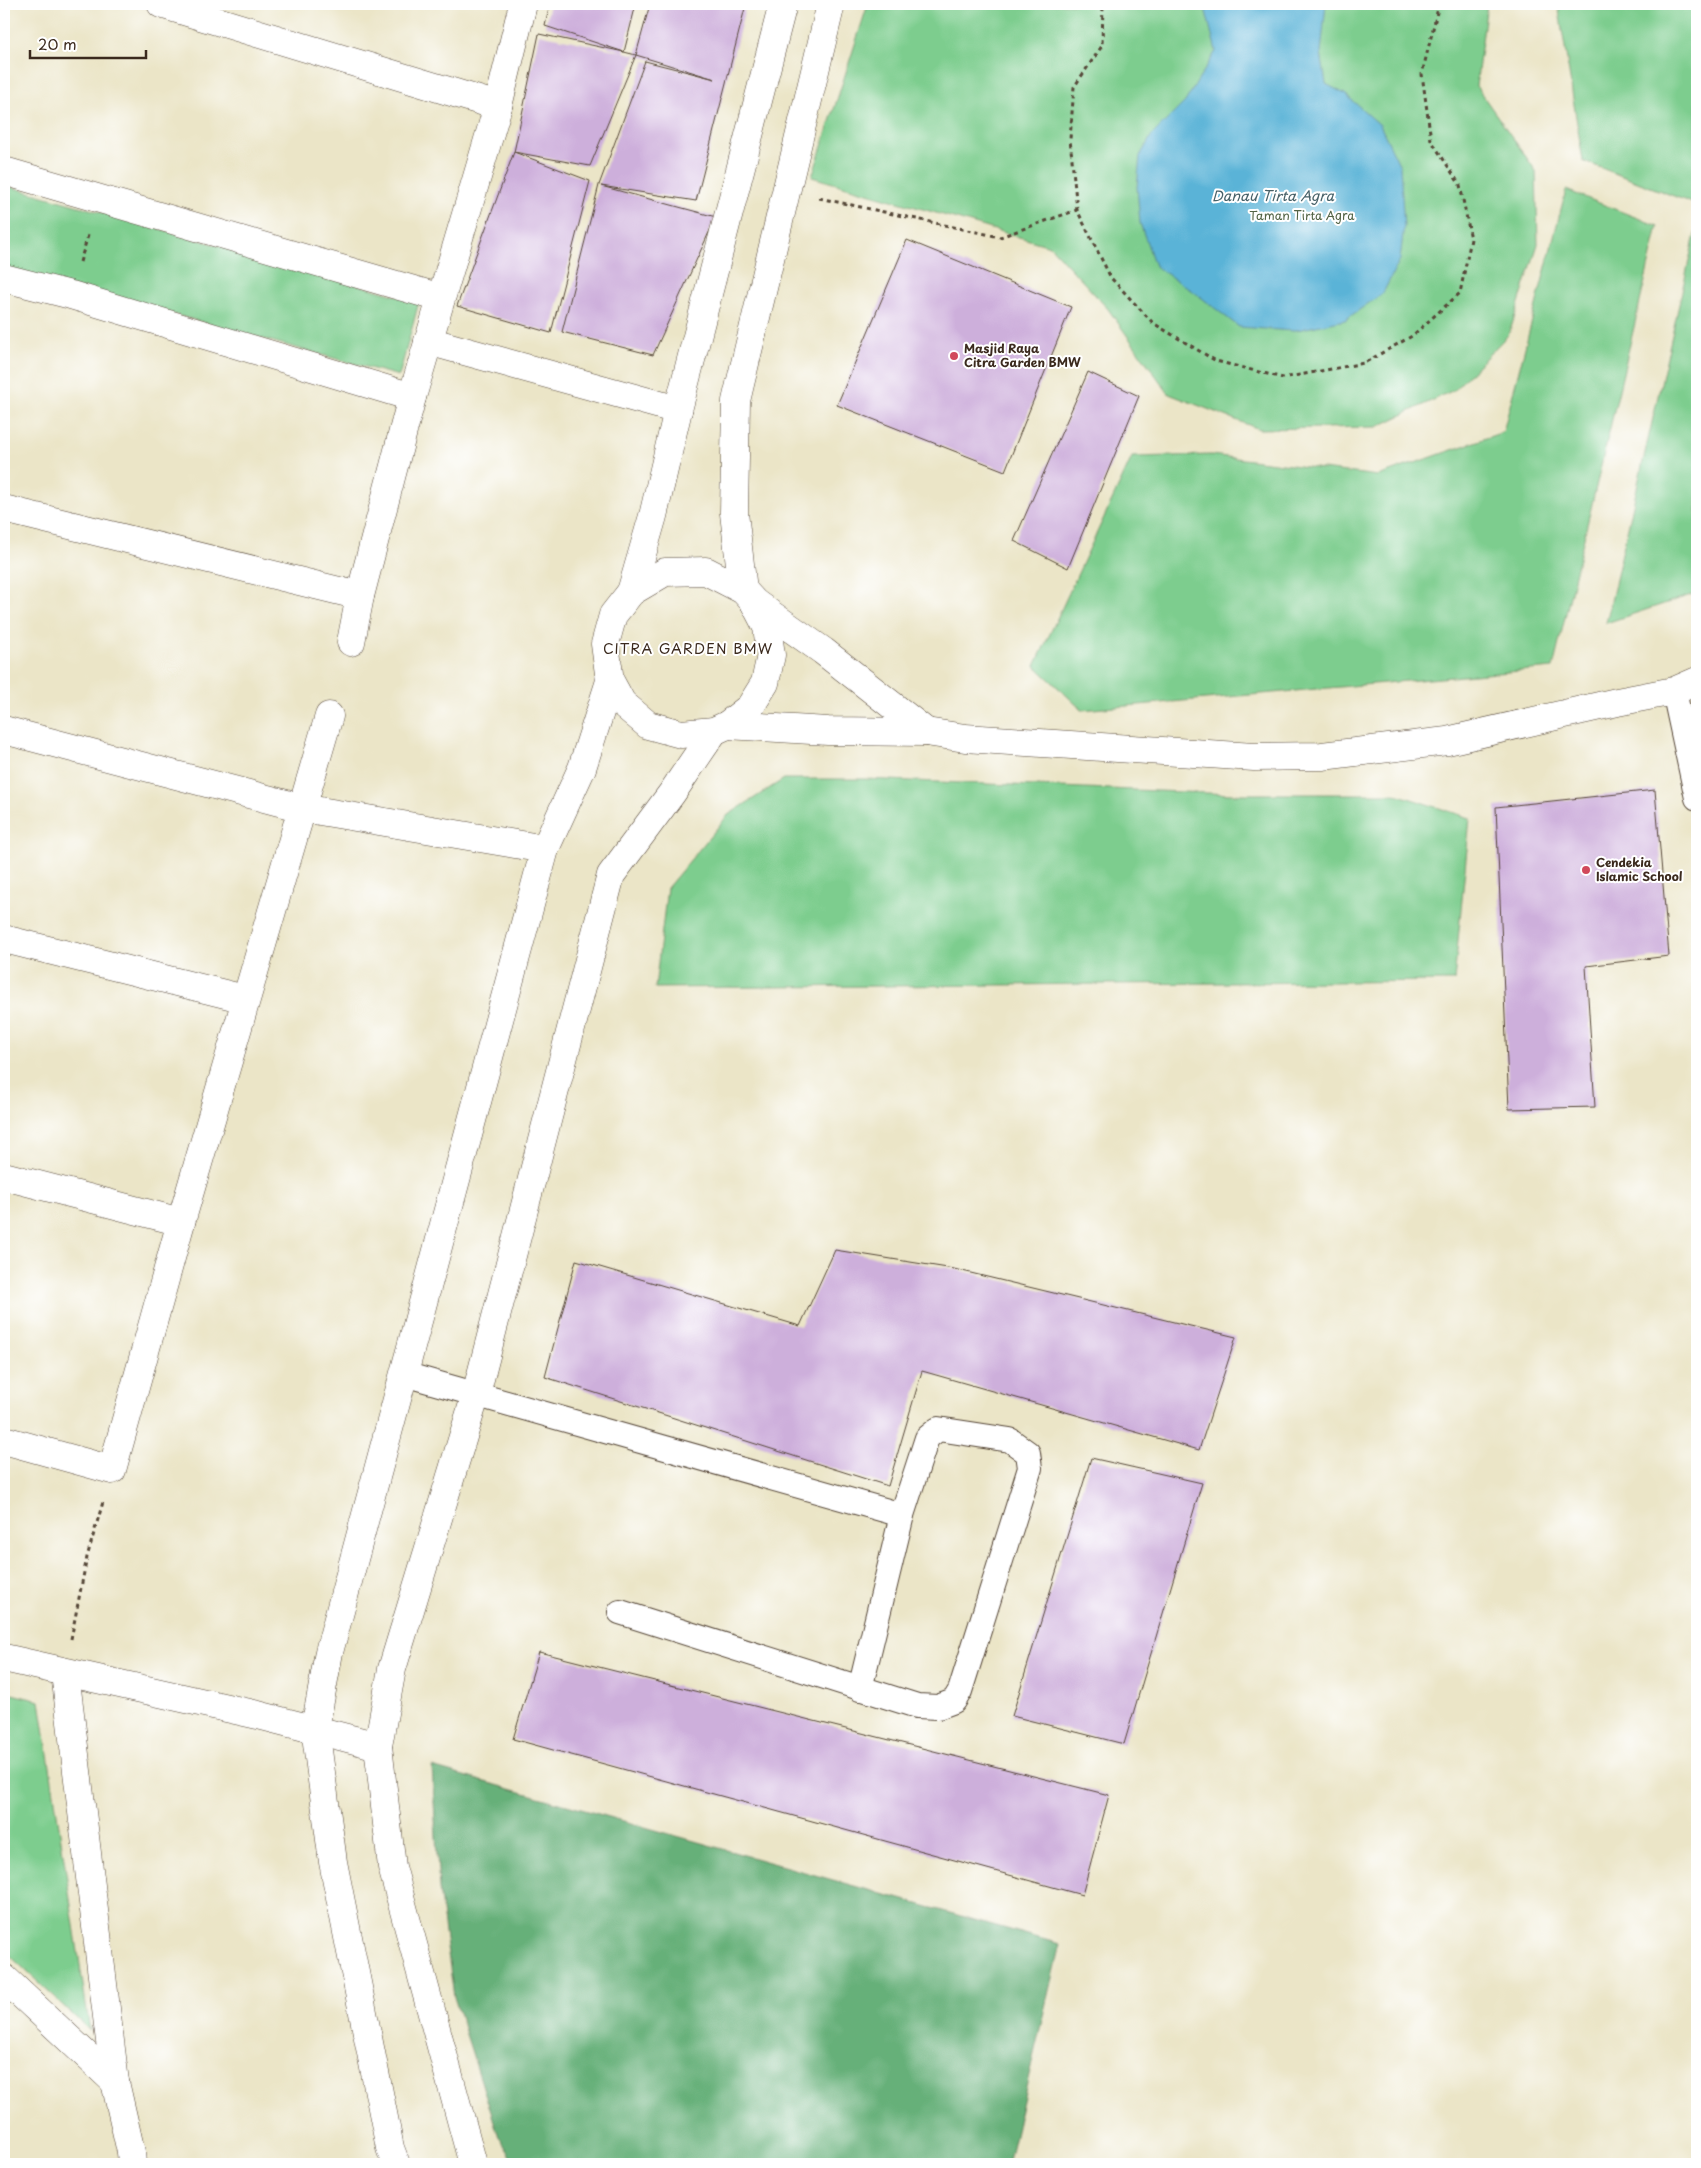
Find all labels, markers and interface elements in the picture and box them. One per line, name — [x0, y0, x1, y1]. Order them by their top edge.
scale bar — [30, 28, 146, 60]
text: 20 m — [38, 32, 77, 55]
water label: Danau Tirta Agra — [1212, 185, 1334, 206]
park label: Taman Tirta Agra — [1249, 206, 1355, 224]
place label: Masjid Raya Citra Garden BMW — [964, 339, 1081, 371]
marker: Masjid Raya Citra Garden BMW — [948, 350, 960, 362]
district label: CITRA GARDEN BMW — [603, 638, 773, 659]
place label: Cendekia Islamic School — [1596, 853, 1683, 885]
marker: Cendekia Islamic School — [1580, 864, 1592, 876]

